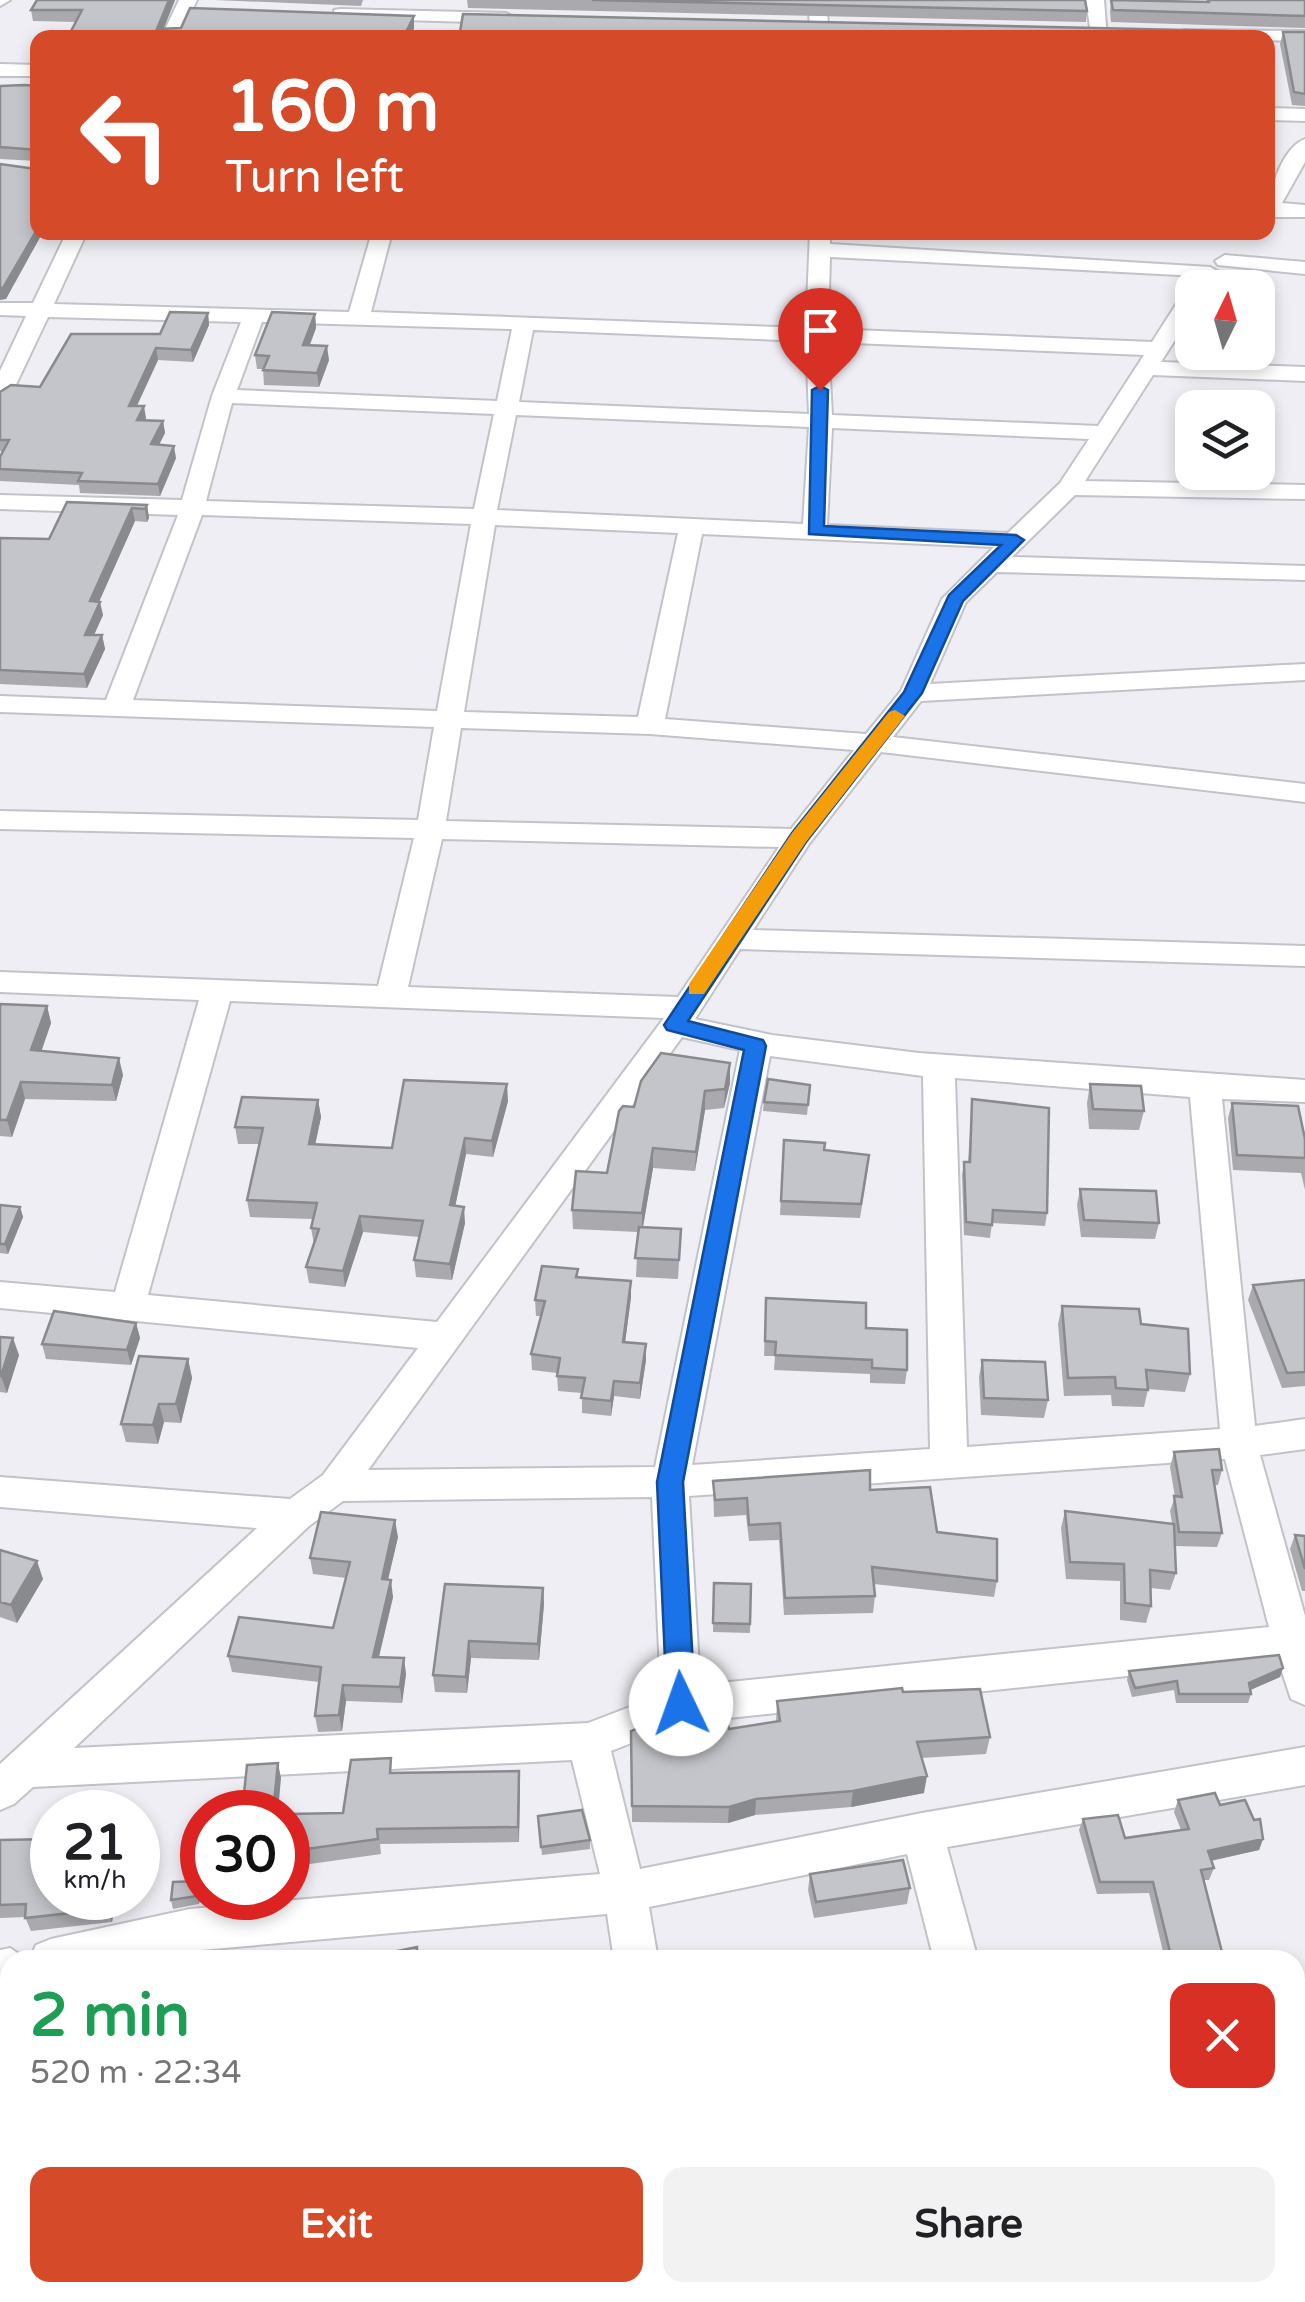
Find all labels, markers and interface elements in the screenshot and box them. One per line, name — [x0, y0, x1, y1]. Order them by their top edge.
text: 160 m — [225, 66, 439, 150]
icon: left — [60, 70, 190, 200]
text: Turn left — [225, 151, 404, 205]
north arrow — [1175, 270, 1275, 370]
map controls — [1175, 270, 1275, 490]
pin — [778, 288, 863, 391]
icon: arrive — [793, 303, 848, 358]
button: layers — [1175, 390, 1275, 490]
position arrow — [629, 1652, 733, 1756]
speed limit sign: 30 — [180, 1790, 310, 1920]
text: 21 — [64, 1813, 126, 1873]
text: km/h — [64, 1865, 126, 1895]
text: 2 min — [30, 1980, 190, 2052]
button: close — [1170, 1983, 1275, 2088]
text: 520 m · 22:34 — [30, 2054, 242, 2092]
button: Exit — [30, 2167, 643, 2282]
button: Share — [663, 2167, 1275, 2282]

